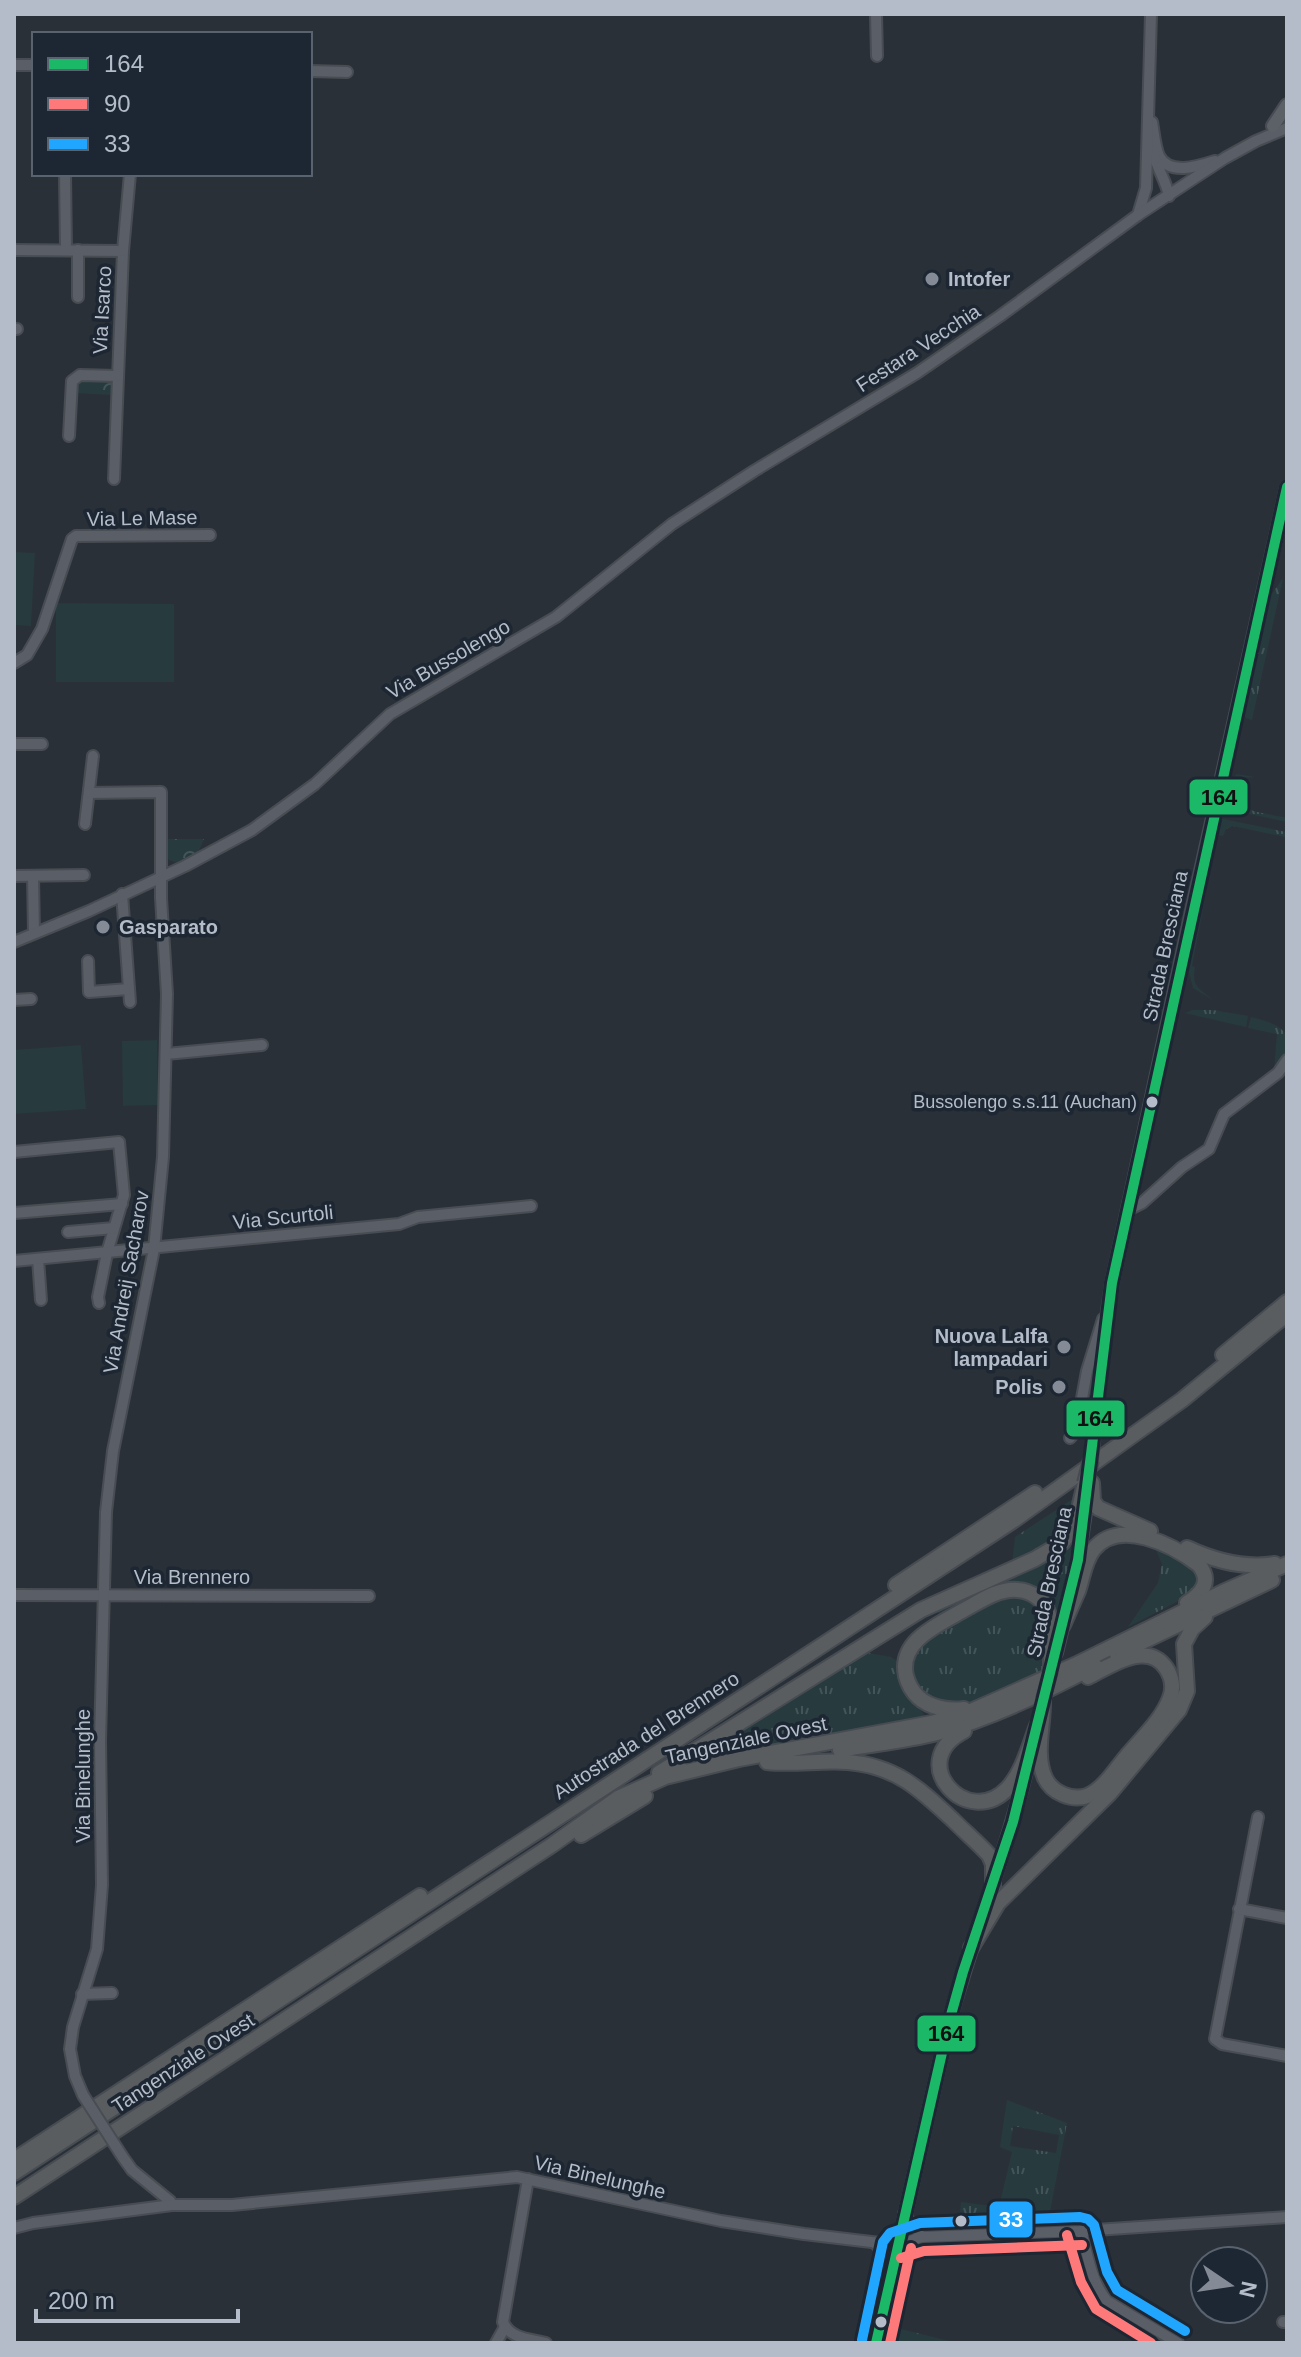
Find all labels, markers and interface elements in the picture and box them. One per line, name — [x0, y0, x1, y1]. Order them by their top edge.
legend — [32, 32, 312, 176]
text: 164 — [104, 50, 144, 77]
text: 90 — [104, 90, 131, 117]
text: 33 — [104, 130, 131, 157]
street label: Via Isarco — [89, 265, 115, 355]
place label: Intofer — [948, 268, 1010, 290]
marker: Intofer — [923, 270, 941, 288]
street label: Festara Vecchia — [852, 299, 985, 396]
street label: Via Le Mase — [86, 506, 198, 530]
street label: Via Bussolengo — [382, 615, 514, 703]
line badge: 164 — [1188, 778, 1249, 816]
text: 164 — [1201, 785, 1238, 810]
street label: Strada Bresciana — [1138, 868, 1192, 1023]
place label: Gasparato — [119, 916, 218, 938]
marker: Gasparato — [94, 918, 112, 936]
place label: Bussolengo s.s.11 (Auchan) — [913, 1092, 1137, 1112]
marker: Bussolengo s.s.11 (Auchan) — [1144, 1094, 1160, 1110]
street label: Via Andreij Sacharov — [99, 1189, 153, 1375]
street label: Via Scurtoli — [232, 1201, 334, 1233]
place label: Nuova Lalfa lampadari — [935, 1325, 1049, 1370]
marker: Nuova Lalfa lampadari — [1055, 1338, 1073, 1356]
place label: Polis — [995, 1376, 1043, 1398]
marker: Polis — [1050, 1378, 1068, 1396]
line badge: 164 — [1065, 1399, 1126, 1438]
text: 164 — [1077, 1406, 1114, 1431]
street label: Strada Bresciana — [1022, 1504, 1076, 1659]
street label: Via Brennero — [134, 1566, 250, 1588]
street label: Autostrada del Brennero — [549, 1667, 743, 1803]
street label: Via Binelunghe — [72, 1709, 94, 1843]
street label: Tangenziale Ovest — [663, 1712, 829, 1768]
street label: Tangenziale Ovest — [108, 2009, 258, 2117]
line badge: 164 — [916, 2014, 977, 2053]
text: 164 — [928, 2021, 965, 2046]
street label: Via Binelunghe — [532, 2151, 668, 2203]
line badge: 33 — [988, 2200, 1034, 2239]
text: 33 — [999, 2207, 1023, 2232]
unlabelled marker — [953, 2213, 969, 2229]
north arrow — [1189, 2245, 1269, 2325]
scale bar — [36, 2273, 238, 2323]
text: N — [1234, 2279, 1262, 2300]
text: 200 m — [48, 2287, 115, 2314]
unlabelled marker — [873, 2314, 889, 2330]

